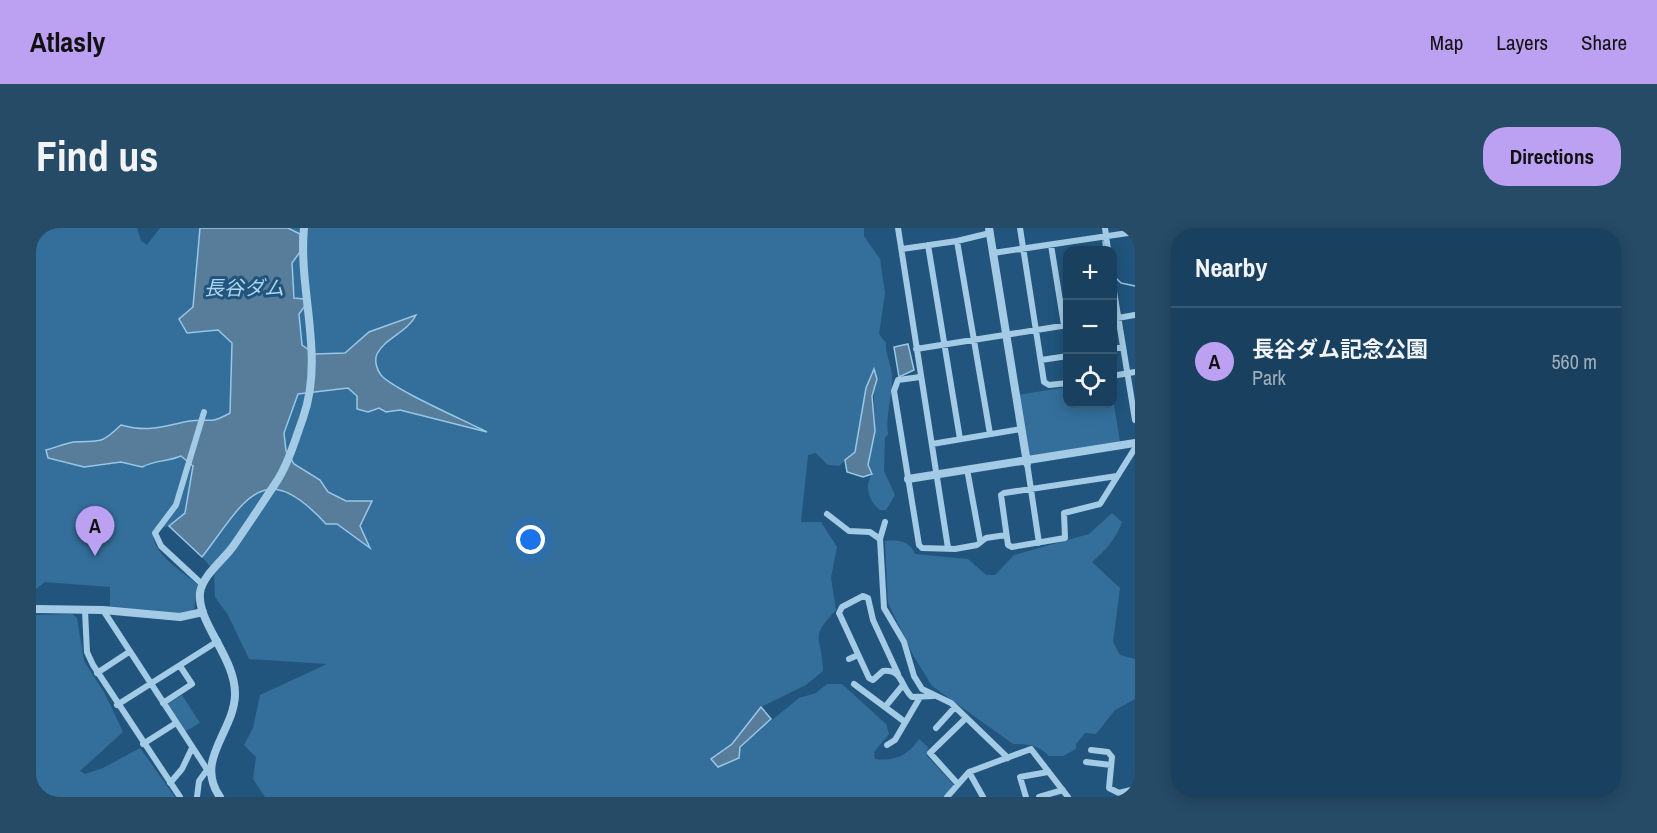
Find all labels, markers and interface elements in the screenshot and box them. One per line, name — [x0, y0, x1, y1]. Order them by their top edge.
text: Atlasly — [30, 23, 105, 61]
text: Map — [1430, 28, 1463, 57]
text: Layers — [1496, 28, 1548, 57]
text: Share — [1581, 28, 1627, 57]
button: Directions — [1483, 127, 1621, 186]
text: Find us — [36, 128, 158, 184]
map controls — [1063, 246, 1117, 408]
button: + — [1063, 246, 1117, 300]
text: Nearby — [1195, 250, 1267, 285]
water label: 長谷ダム — [204, 274, 284, 301]
button: − — [1063, 300, 1117, 354]
text: 長谷ダム記念公園 — [1252, 334, 1428, 364]
text: A — [1209, 348, 1220, 375]
text: 560 m — [1551, 348, 1597, 375]
button: locate — [1063, 354, 1117, 408]
text: Park — [1252, 364, 1286, 391]
pin: A — [76, 506, 114, 556]
your location — [516, 525, 545, 554]

